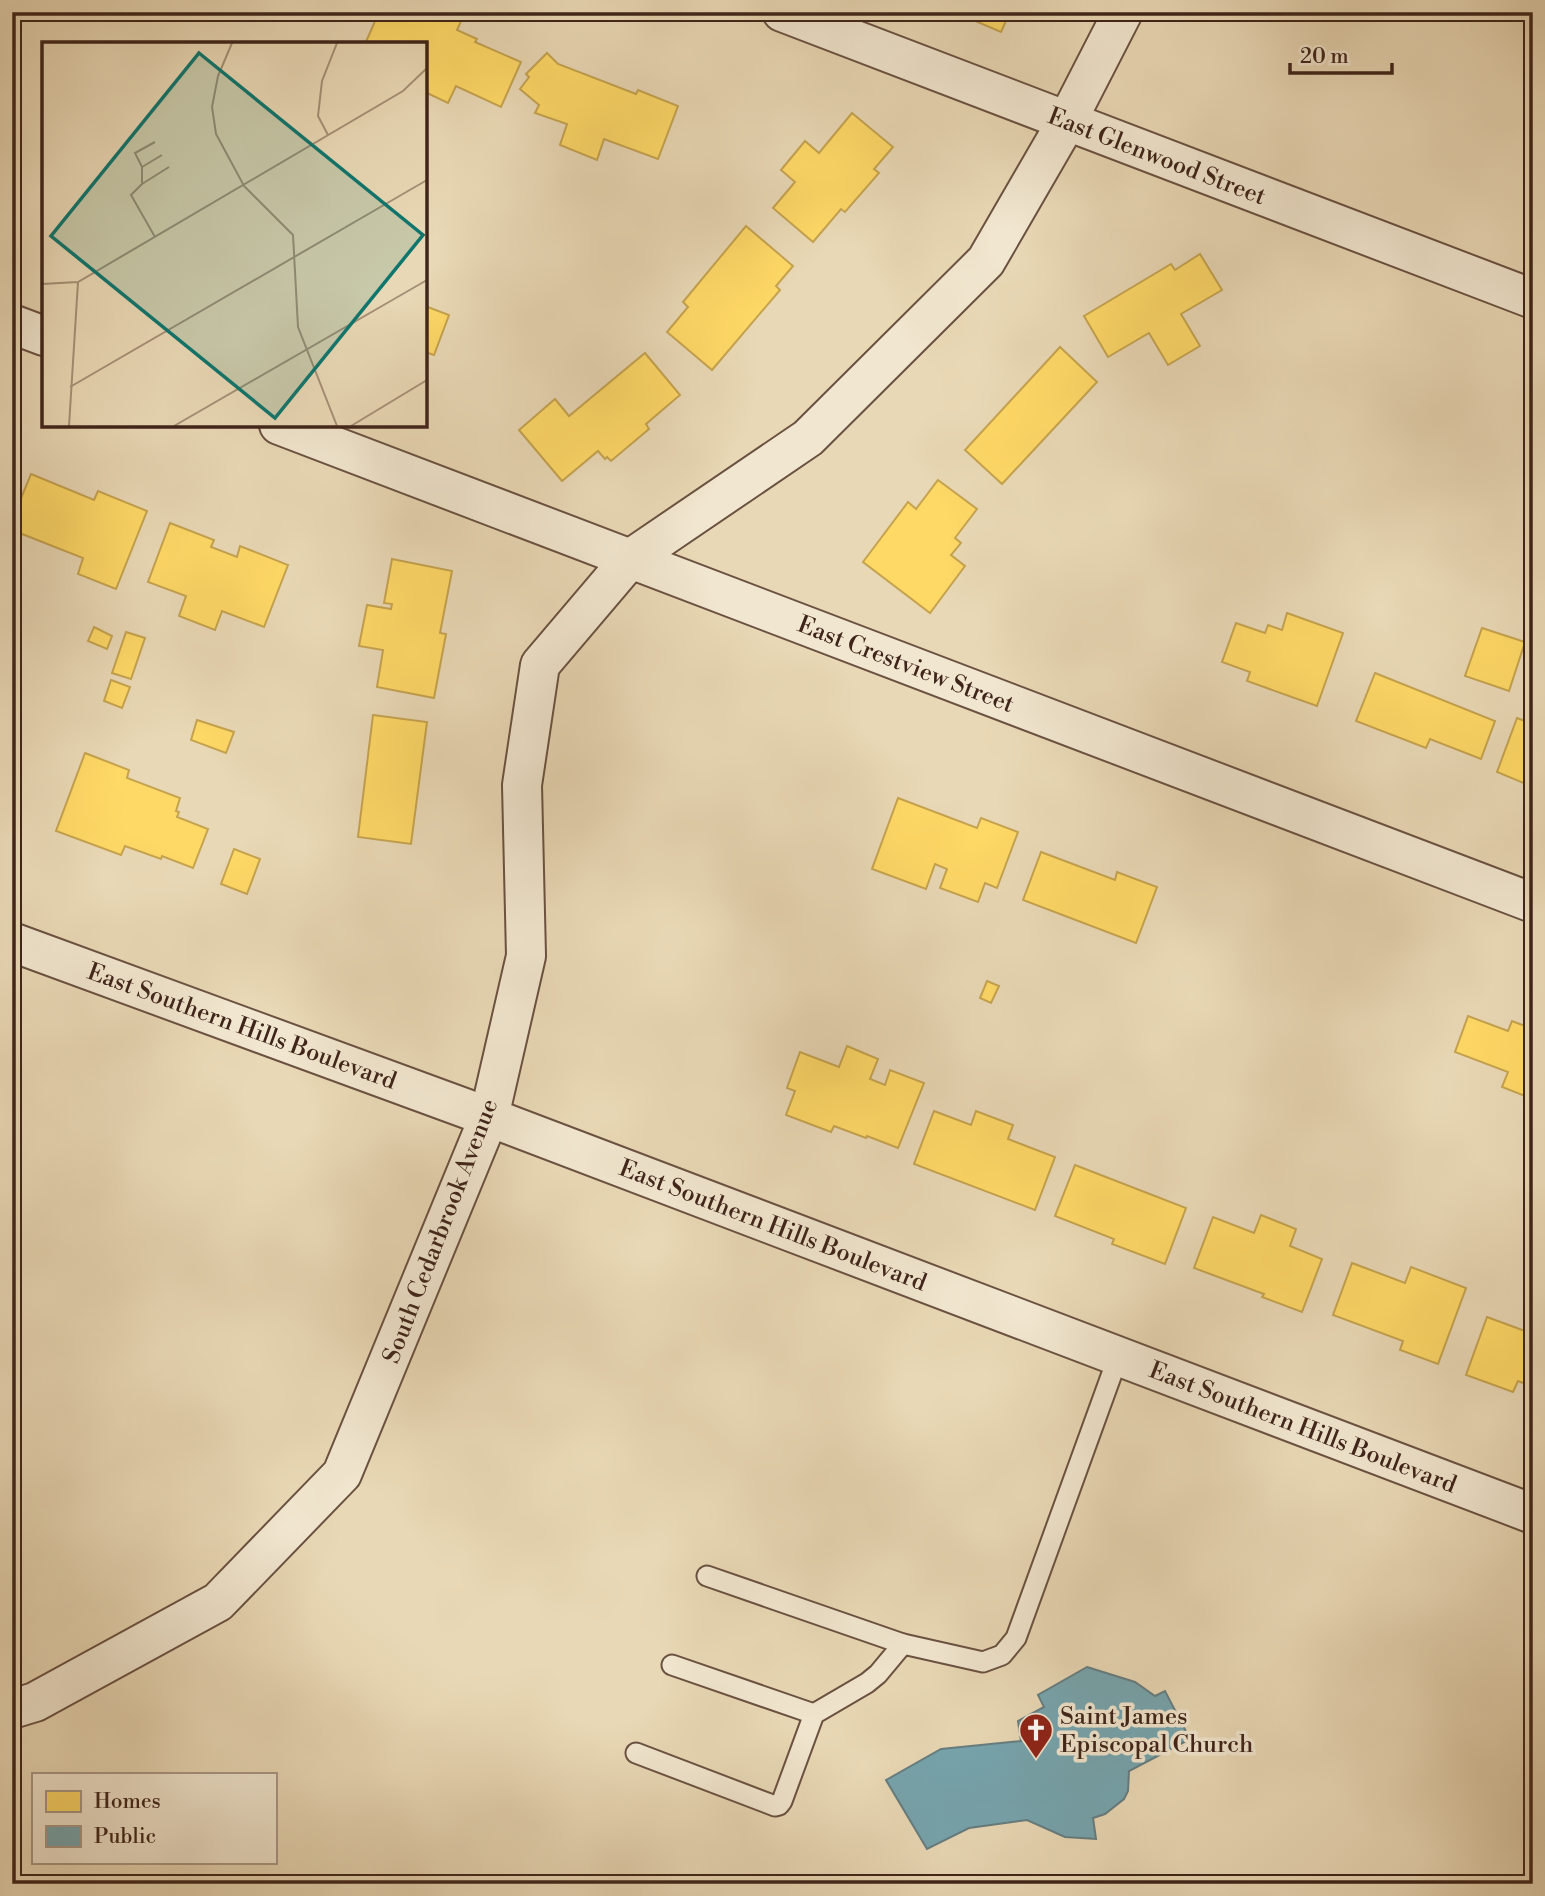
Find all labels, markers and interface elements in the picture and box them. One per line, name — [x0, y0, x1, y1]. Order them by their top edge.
scale bar — [1290, 32, 1391, 76]
inset map — [42, 42, 427, 427]
text: 20 m — [1300, 44, 1349, 70]
street label: East Glenwood Street — [1043, 102, 1270, 213]
street label: East Crestview Street — [793, 610, 1019, 720]
street label: East Southern Hills Boulevard — [83, 957, 401, 1097]
street label: South Cedarbrook Avenue — [377, 1095, 505, 1368]
street label: East Southern Hills Boulevard — [615, 1153, 931, 1299]
street label: East Southern Hills Boulevard — [1145, 1355, 1461, 1501]
place label: Saint James Episcopal Church — [1060, 1702, 1253, 1760]
church icon: Saint James Episcopal Church — [1017, 1711, 1055, 1760]
legend — [32, 1773, 276, 1864]
text: Homes — [94, 1789, 161, 1815]
text: Public — [94, 1824, 156, 1850]

